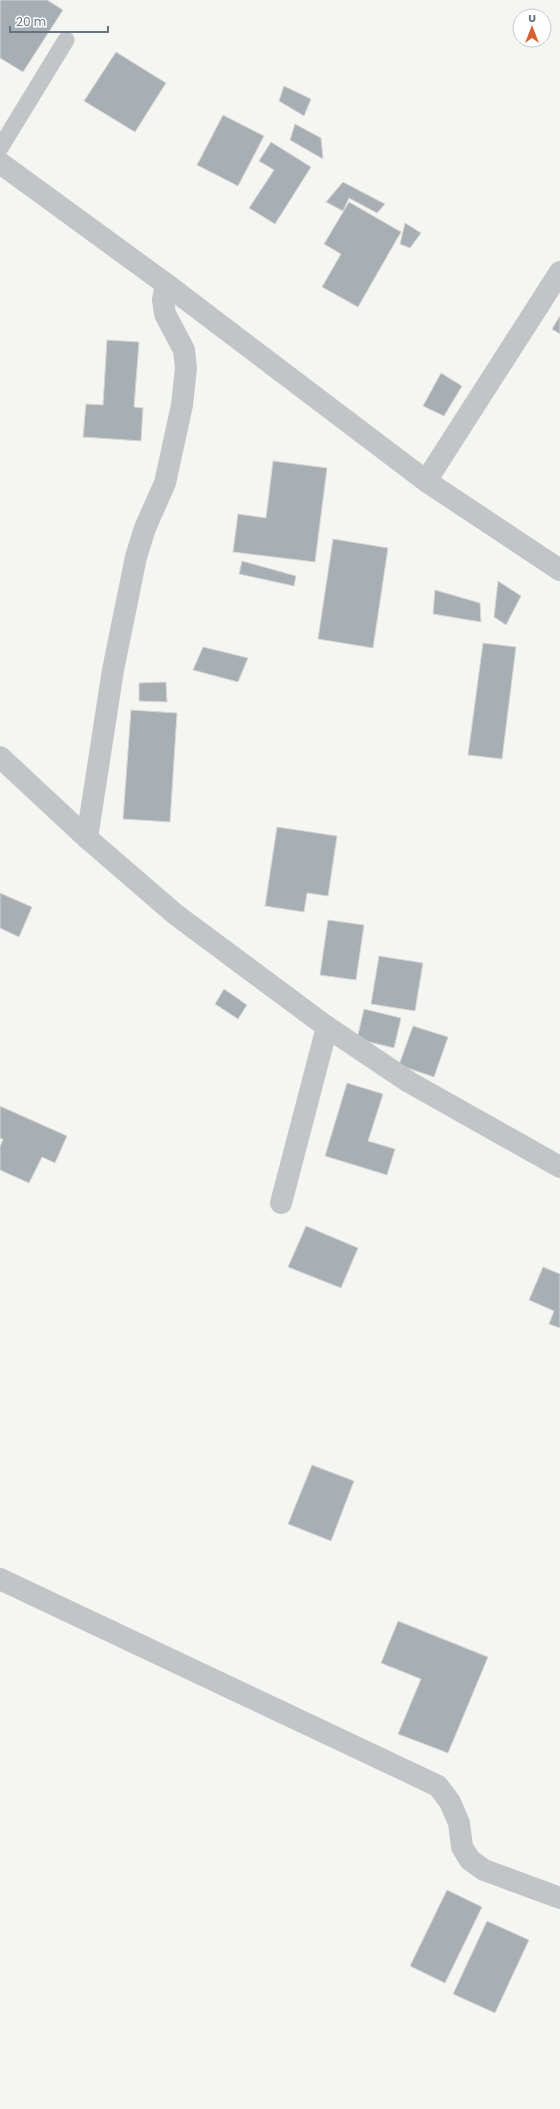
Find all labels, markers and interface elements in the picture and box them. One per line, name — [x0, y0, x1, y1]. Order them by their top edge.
scale bar — [10, 8, 108, 34]
north arrow — [512, 8, 552, 48]
text: U — [528, 10, 536, 26]
text: 20 m — [16, 13, 46, 30]

